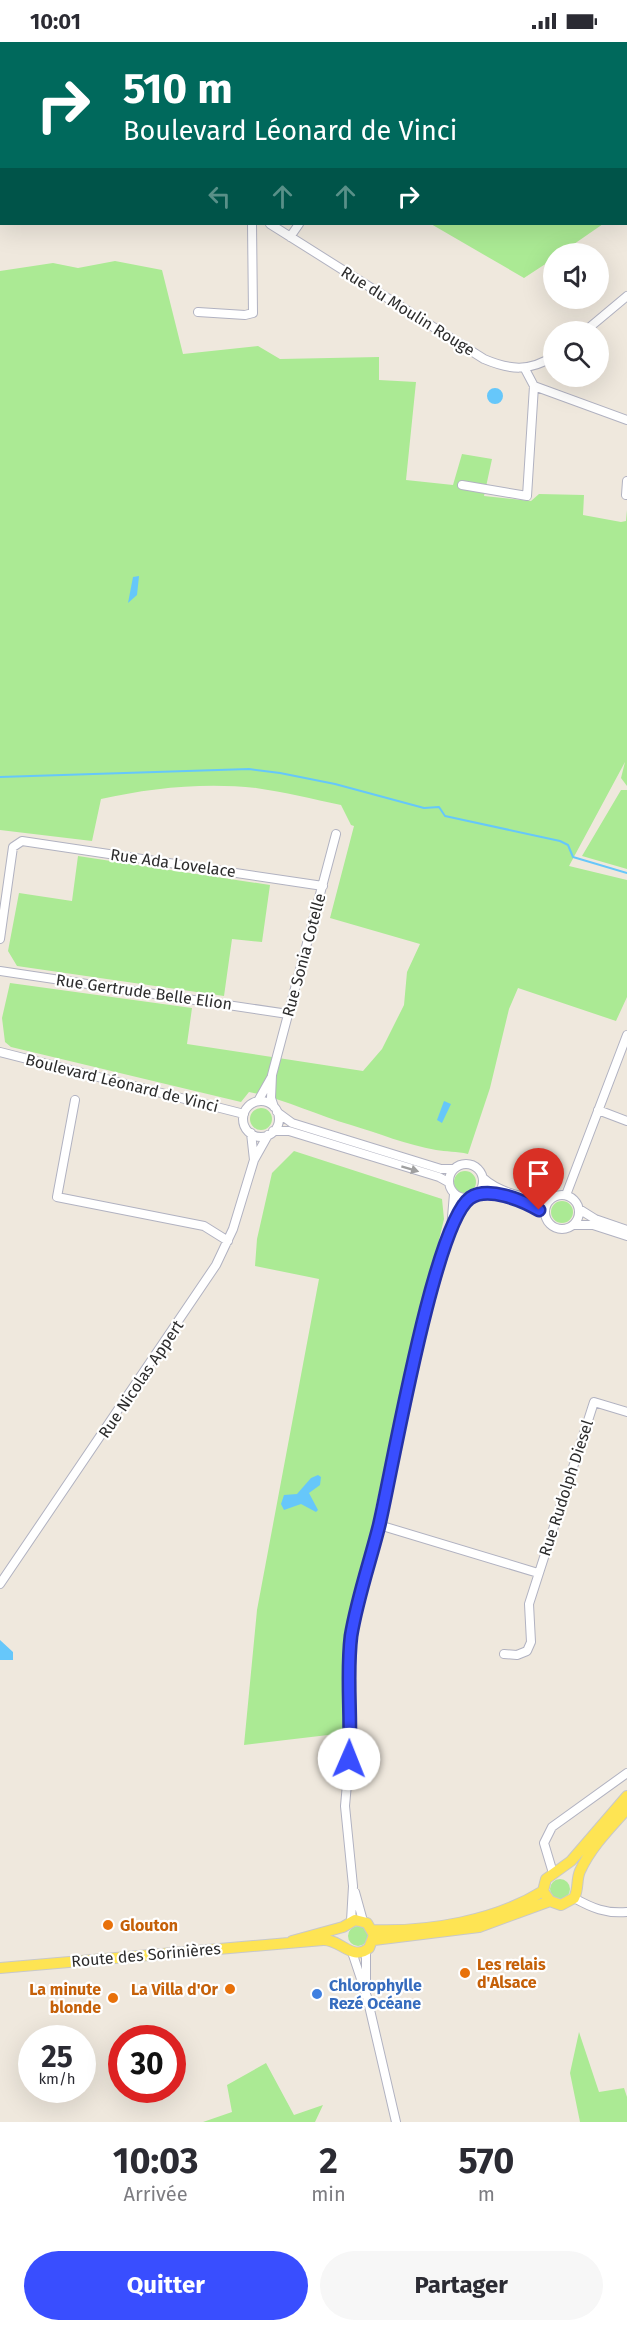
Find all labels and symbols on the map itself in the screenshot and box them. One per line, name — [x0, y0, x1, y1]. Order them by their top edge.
street label: Rue du Moulin Rouge — [338, 262, 478, 360]
street label: Rue Ada Lovelace — [109, 845, 237, 881]
street label: Rue Sonia Cotelle — [278, 891, 330, 1019]
street label: Rue Gertrude Belle Elion — [55, 970, 233, 1014]
street label: Boulevard Léonard de Vinci — [24, 1050, 220, 1116]
pin — [513, 1148, 564, 1210]
one-way arrow — [401, 1164, 419, 1174]
street label: Rue Nicolas Appert — [95, 1316, 188, 1441]
street label: Rue Rudolph Diesel — [535, 1417, 597, 1559]
position arrow — [317, 1727, 381, 1791]
place label: Glouton — [120, 1916, 178, 1935]
marker: Glouton — [101, 1918, 115, 1932]
street label: Route des Sorinières — [71, 1939, 221, 1971]
place label: Les relais d'Alsace — [477, 1955, 546, 1992]
marker: Les relais d'Alsace — [458, 1966, 472, 1980]
place label: Chlorophylle Rezé Océane — [329, 1976, 422, 2013]
place label: La minute blonde — [29, 1980, 101, 2017]
place label: La Villa d'Or — [131, 1980, 219, 1999]
marker: La Villa d'Or — [223, 1982, 237, 1996]
marker: Chlorophylle Rezé Océane — [310, 1987, 324, 2001]
marker: La minute blonde — [106, 1991, 120, 2005]
speed limit sign: 30 — [108, 2025, 186, 2103]

